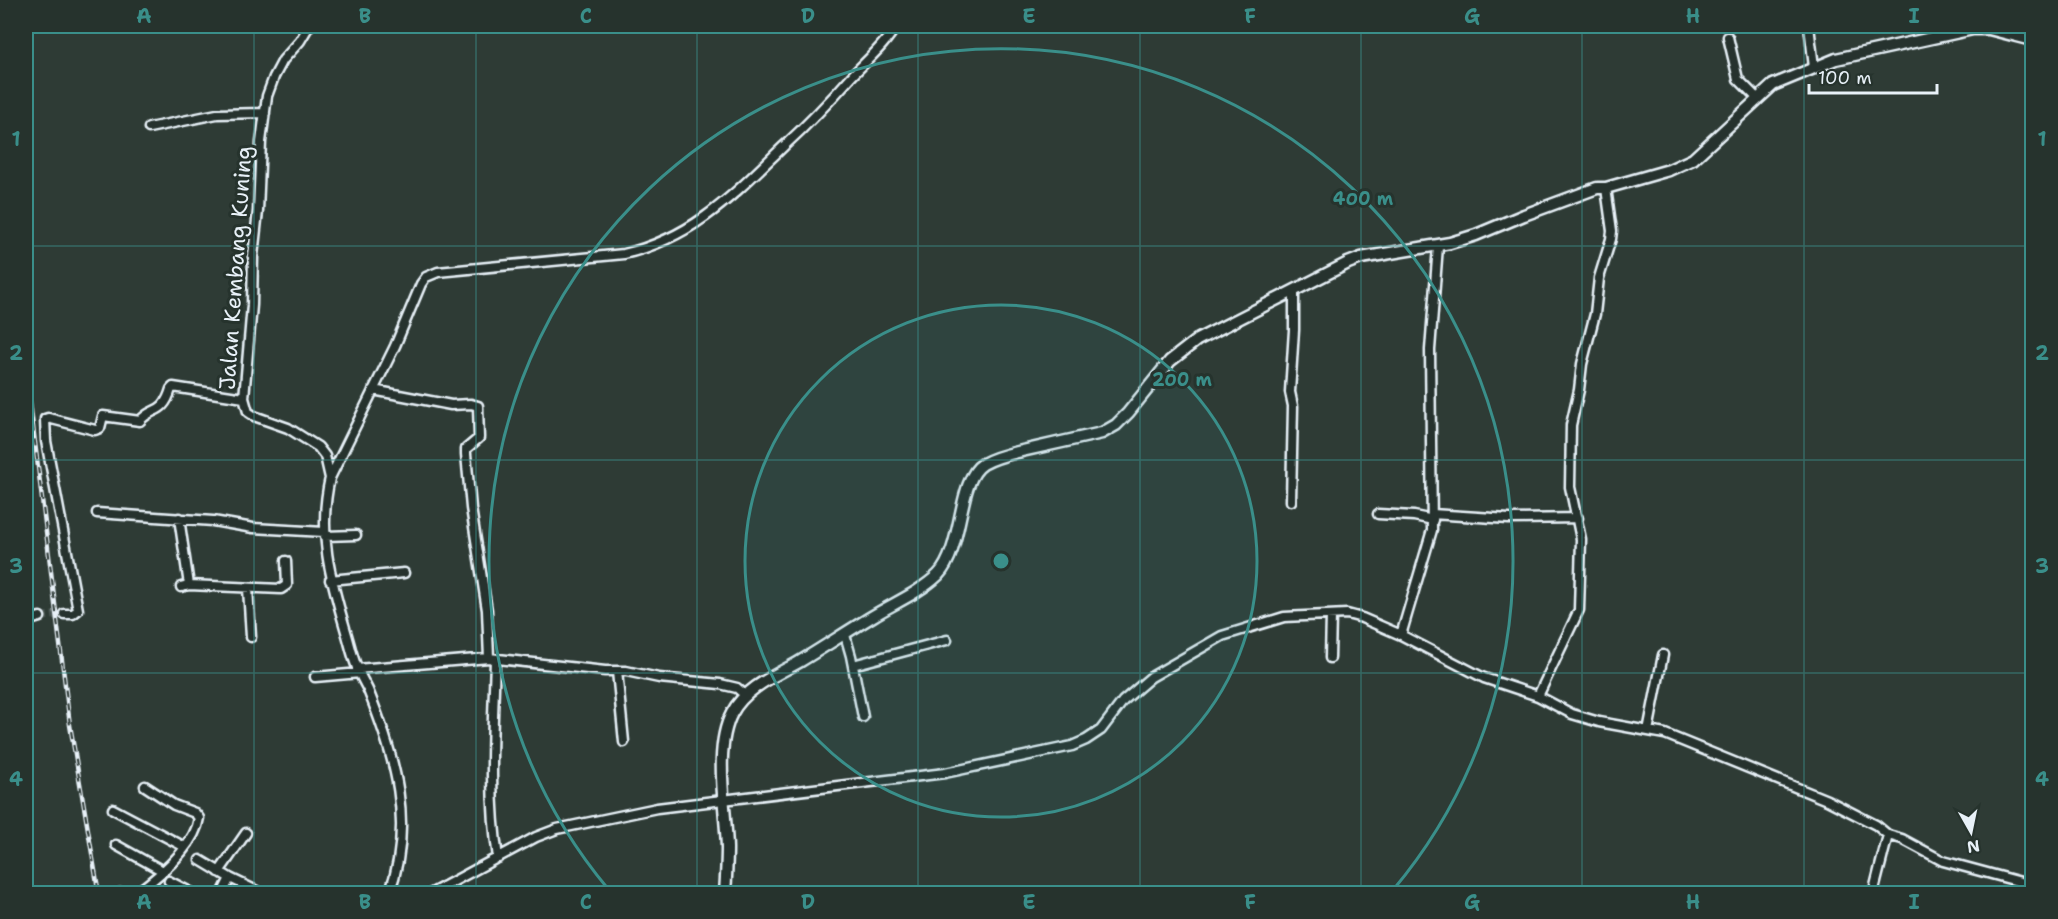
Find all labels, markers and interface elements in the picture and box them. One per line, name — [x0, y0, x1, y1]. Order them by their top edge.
text: A — [136, 3, 152, 29]
text: B — [359, 3, 371, 29]
text: C — [580, 3, 592, 29]
text: D — [801, 3, 815, 29]
text: E — [1022, 3, 1036, 29]
text: F — [1244, 3, 1256, 29]
text: G — [1464, 3, 1480, 29]
text: H — [1686, 3, 1700, 29]
text: I — [1908, 3, 1920, 29]
scale bar — [1809, 57, 1936, 95]
text: 100 m — [1818, 66, 1872, 90]
text: 1 — [11, 126, 21, 152]
text: 1 — [2037, 126, 2047, 152]
street label: Jalan Kembang Kuning — [212, 145, 258, 391]
text: 400 m — [1333, 187, 1394, 211]
text: 2 — [9, 340, 23, 366]
text: 2 — [2035, 340, 2049, 366]
text: 200 m — [1152, 368, 1213, 392]
centre of rings — [991, 551, 1011, 571]
text: 3 — [9, 553, 23, 579]
text: 3 — [2035, 553, 2049, 579]
text: 4 — [9, 766, 23, 792]
text: 4 — [2035, 766, 2049, 792]
north arrow — [1941, 802, 2001, 862]
text: N — [1965, 835, 1981, 858]
text: A — [136, 889, 152, 915]
text: B — [359, 889, 371, 915]
text: C — [580, 889, 592, 915]
text: D — [801, 889, 815, 915]
text: E — [1022, 889, 1036, 915]
text: F — [1244, 889, 1256, 915]
text: G — [1464, 889, 1480, 915]
text: H — [1686, 889, 1700, 915]
text: I — [1908, 889, 1920, 915]

